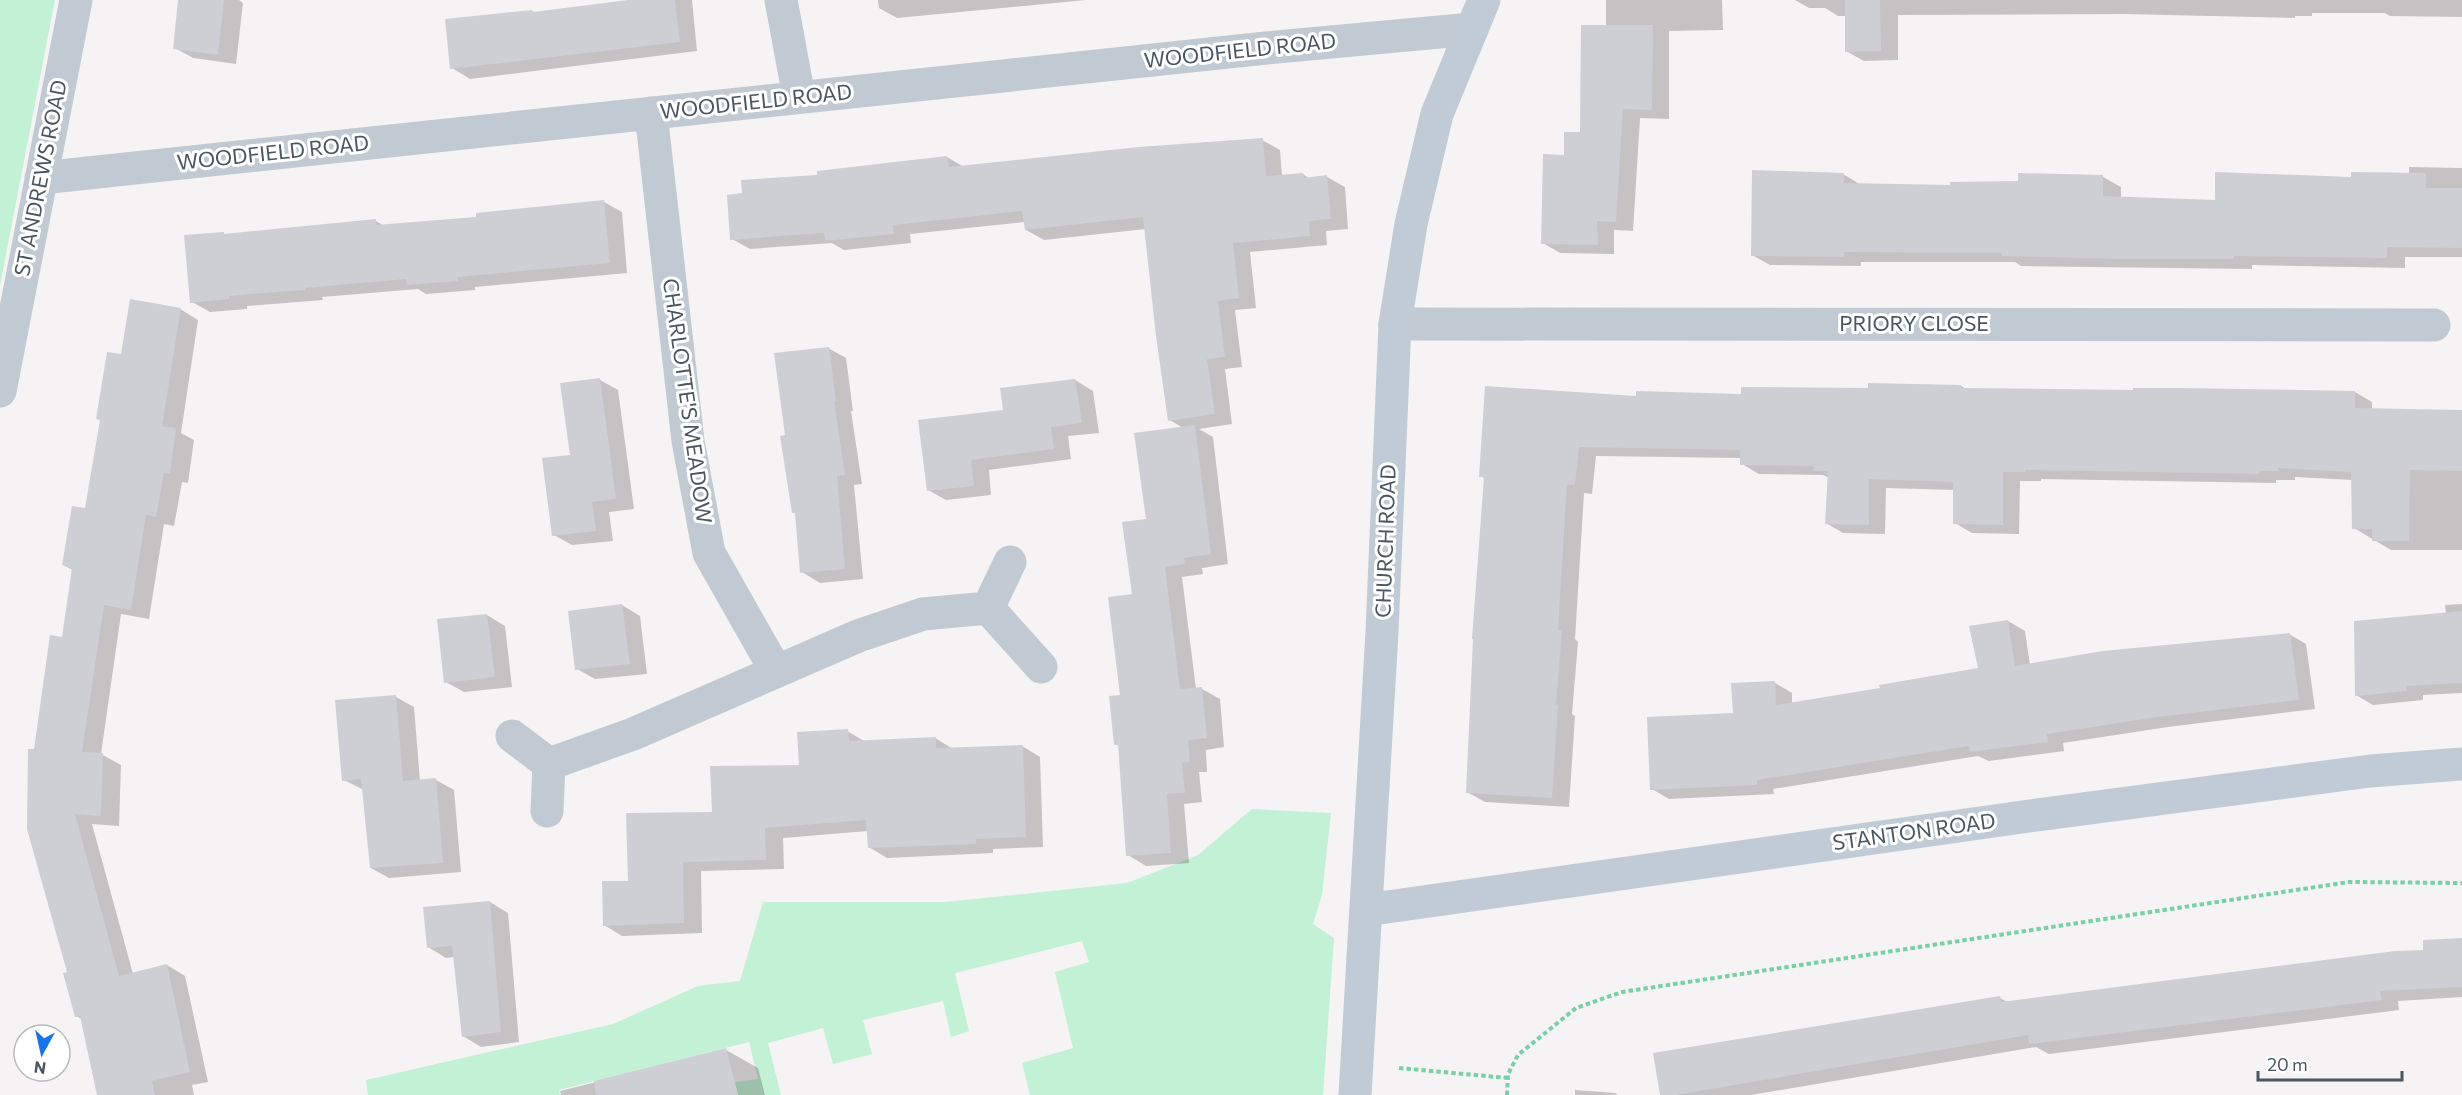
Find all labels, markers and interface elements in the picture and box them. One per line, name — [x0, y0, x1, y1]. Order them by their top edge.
street label: WOODFIELD ROAD — [1143, 27, 1337, 72]
street label: ST ANDREWS ROAD — [8, 77, 71, 278]
street label: WOODFIELD ROAD — [659, 78, 853, 123]
street label: WOODFIELD ROAD — [176, 129, 370, 174]
street label: CHARLOTTE'S MEADOW — [659, 277, 718, 525]
street label: PRIORY CLOSE — [1839, 310, 1989, 335]
street label: CHURCH ROAD — [1369, 464, 1400, 618]
street label: STANTON ROAD — [1831, 807, 1997, 854]
north arrow — [12, 1023, 72, 1083]
scale bar — [2258, 1044, 2402, 1082]
text: 20 m — [2267, 1053, 2308, 1075]
text: N — [33, 1058, 47, 1079]

